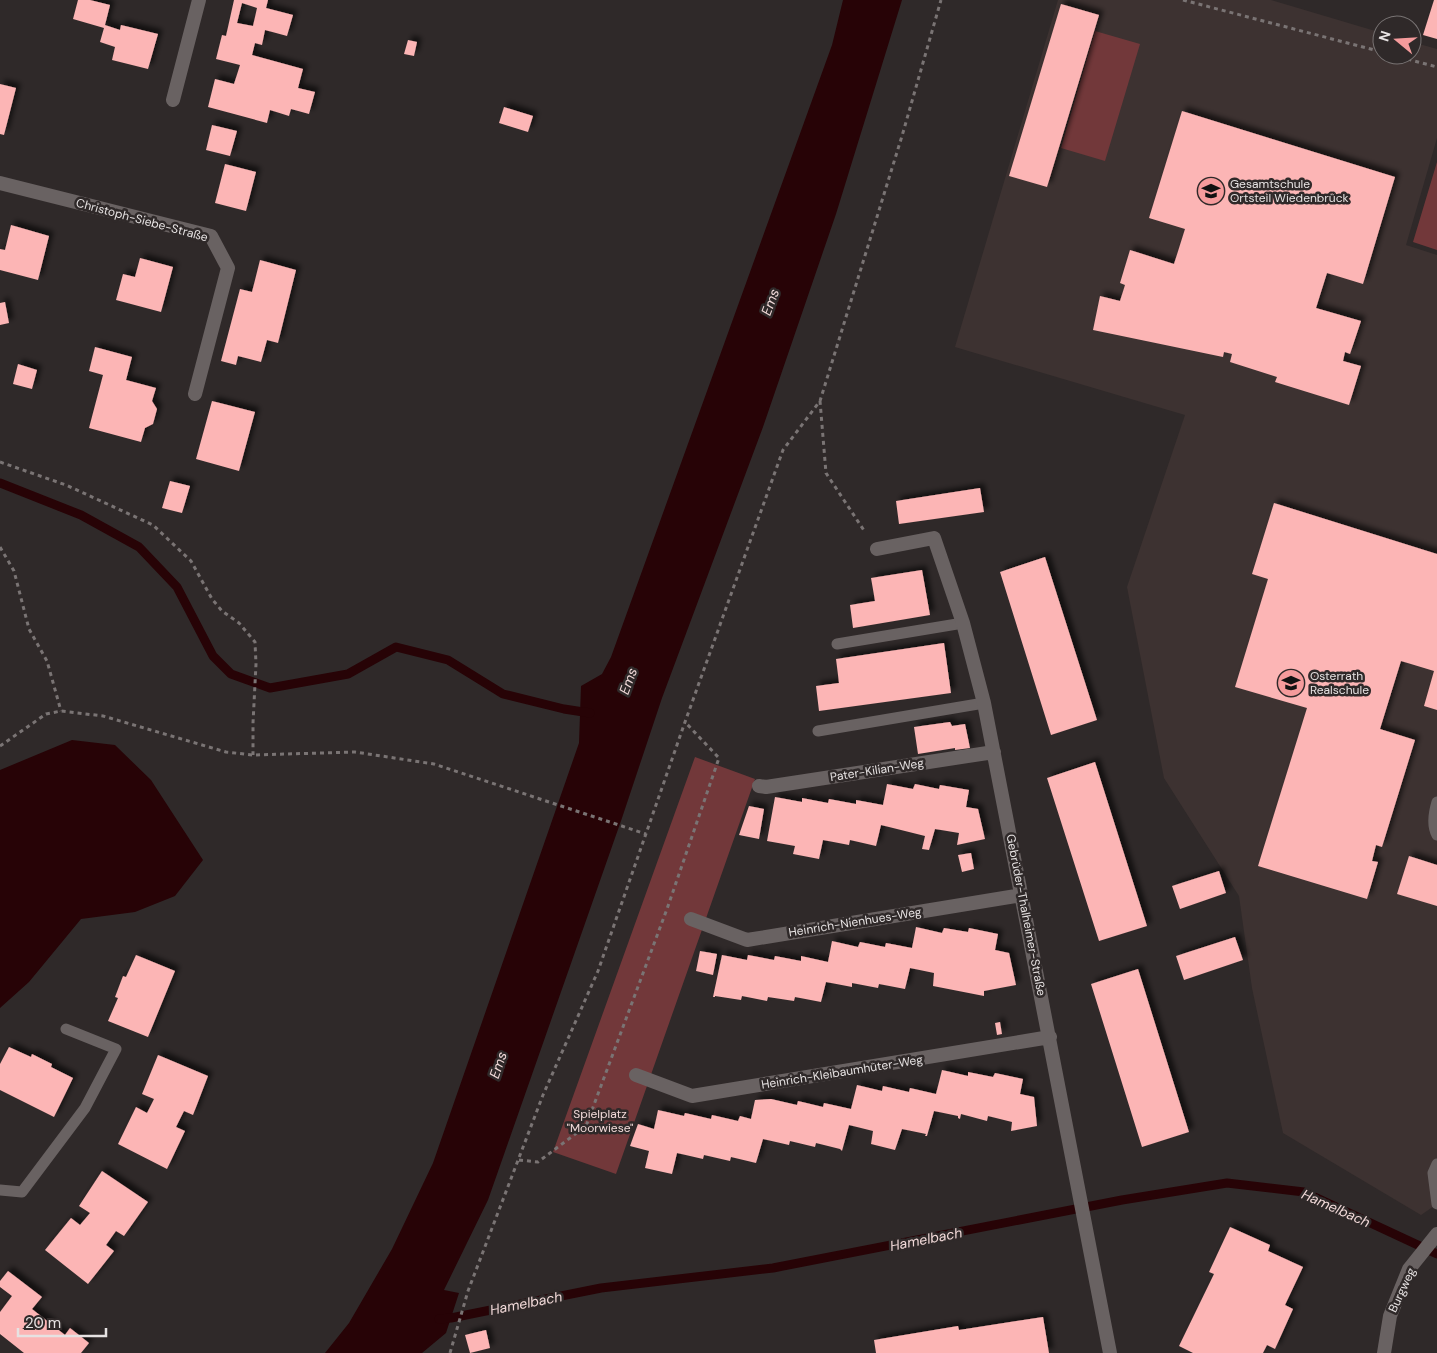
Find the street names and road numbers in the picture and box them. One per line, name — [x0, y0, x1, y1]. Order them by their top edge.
street label: Christoph-Siebe-Straße — [74, 195, 210, 245]
street label: Pater-Kilian-Weg — [829, 755, 925, 785]
street label: Gebrüder-Thalheimer-Straße — [1002, 833, 1050, 997]
street label: Heinrich-Nienhues-Weg — [787, 904, 923, 940]
street label: Heinrich-Kleibaumhüter-Weg — [760, 1051, 924, 1093]
street label: Burgweg — [1385, 1265, 1419, 1315]

